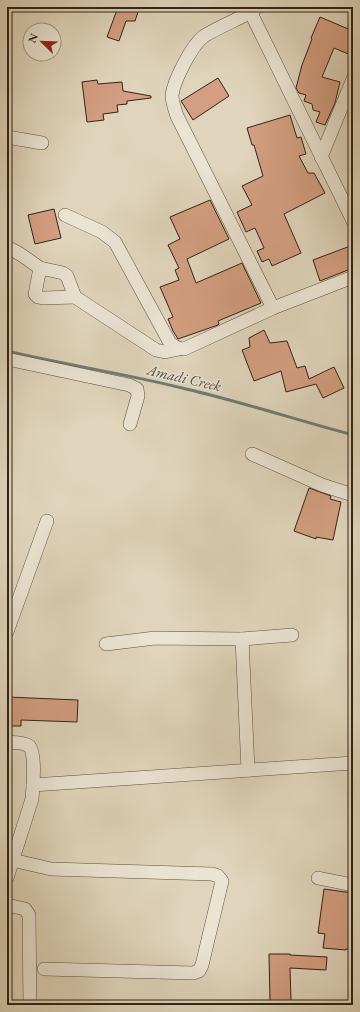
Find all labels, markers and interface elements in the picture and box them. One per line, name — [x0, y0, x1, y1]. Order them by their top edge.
north arrow — [22, 22, 62, 62]
text: N — [25, 31, 41, 45]
water label: Amadi Creek — [144, 360, 223, 395]

